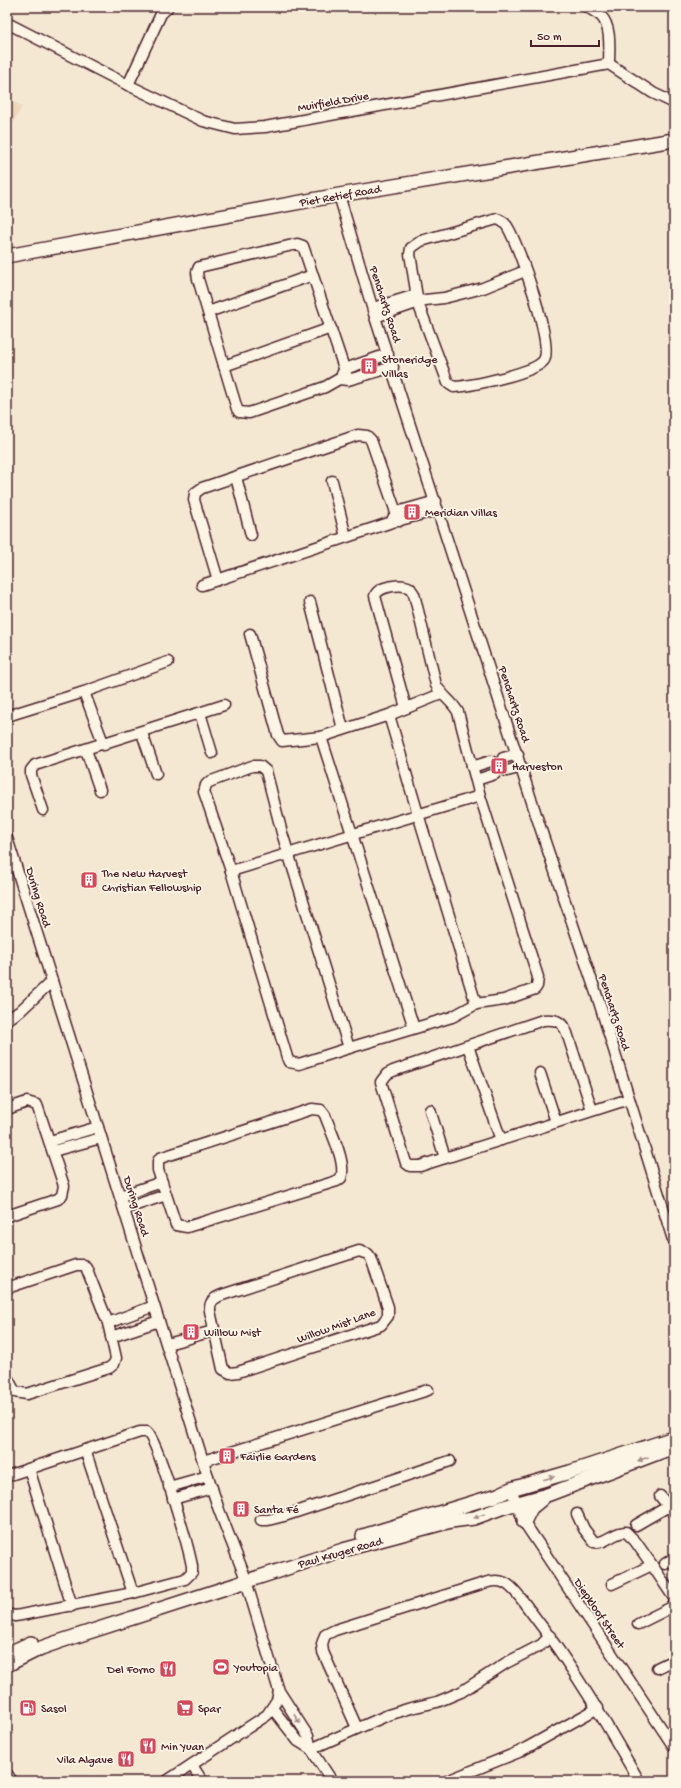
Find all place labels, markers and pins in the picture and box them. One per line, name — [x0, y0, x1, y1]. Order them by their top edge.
place label: Stoneridge Villas — [381, 354, 438, 382]
building icon: Stoneridge Villas — [359, 356, 379, 376]
building icon: Meridian Villas — [402, 502, 422, 522]
place label: Meridian Villas — [425, 507, 497, 521]
building icon: Harveston — [489, 756, 509, 776]
place label: Harveston — [512, 761, 563, 775]
place label: The New Harvest Christian Fellowship — [101, 868, 202, 896]
building icon: The New Harvest Christian Fellowship — [79, 870, 99, 890]
building icon: Willow Mist — [181, 1322, 201, 1342]
place label: Willow Mist — [204, 1327, 262, 1341]
building icon: Fairlie Gardens — [217, 1446, 237, 1466]
place label: Fairlie Gardens — [239, 1451, 316, 1465]
building icon: Santa Fé — [231, 1499, 251, 1519]
place label: Santa Fé — [254, 1504, 299, 1518]
sports icon: Youtopia — [211, 1657, 231, 1677]
restaurant icon: Del Forno — [158, 1659, 178, 1679]
place label: Youtopia — [233, 1662, 278, 1676]
place label: Del Forno — [106, 1664, 155, 1678]
fuel station icon: Sasol — [18, 1698, 38, 1718]
supermarket icon: Spar — [175, 1698, 195, 1718]
place label: Sasol — [41, 1703, 67, 1717]
place label: Spar — [198, 1703, 222, 1717]
restaurant icon: Min Yuan — [138, 1736, 158, 1756]
place label: Min Yuan — [161, 1741, 204, 1755]
restaurant icon: Vila Algave — [116, 1749, 136, 1769]
place label: Vila Algave — [56, 1754, 114, 1768]

